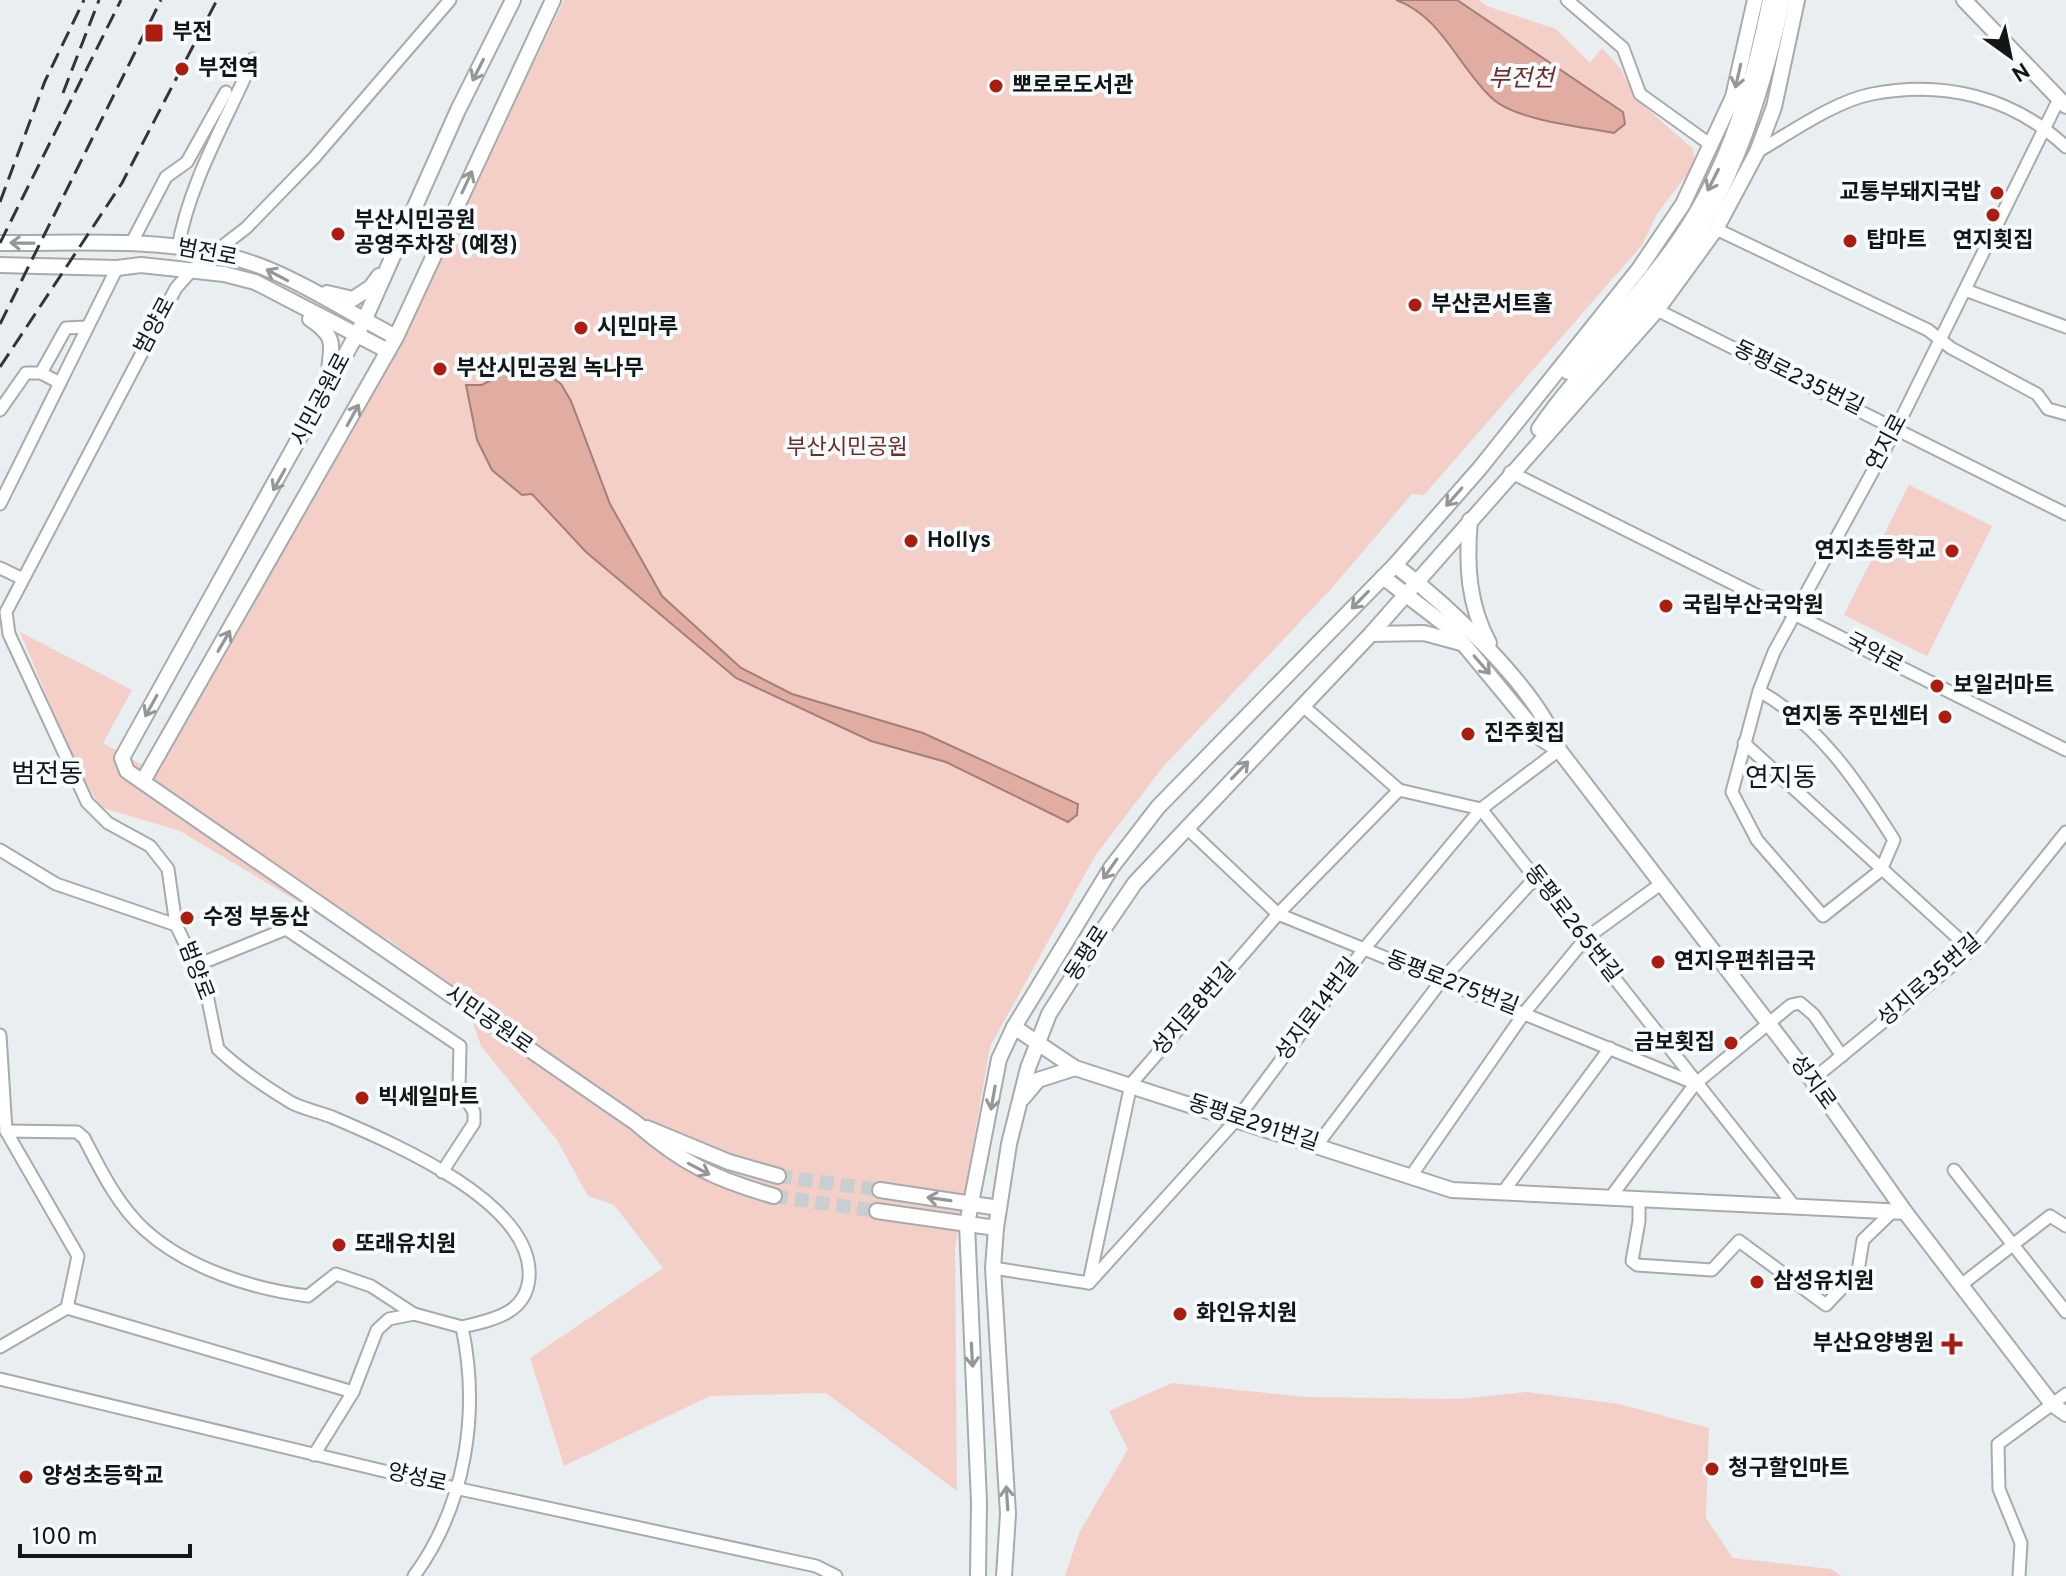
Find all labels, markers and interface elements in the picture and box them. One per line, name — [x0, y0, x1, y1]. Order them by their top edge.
north arrow — [1970, 16, 2050, 96]
place label: 부전 — [172, 20, 212, 47]
marker: 부전 — [143, 22, 165, 44]
text: N — [2006, 55, 2034, 86]
place label: 부전역 — [198, 56, 259, 83]
one-way arrow — [470, 57, 485, 81]
marker: 부전역 — [173, 60, 191, 78]
one-way arrow — [1730, 63, 1745, 88]
water label: 부전천 — [1488, 65, 1557, 95]
place label: 뽀로로도서관 — [1012, 73, 1133, 100]
marker: 뽀로로도서관 — [987, 77, 1005, 95]
one-way arrow — [1704, 168, 1720, 192]
one-way arrow — [460, 170, 475, 194]
place label: 교통부돼지국밥 — [1839, 180, 1981, 207]
marker: 교통부돼지국밥 — [1988, 184, 2006, 202]
marker: 연지횟집 — [1984, 206, 2002, 224]
place label: 부산시민공원 공영주차장 (예정) — [354, 208, 518, 260]
marker: 부산시민공원 공영주차장 (예정) — [329, 225, 347, 243]
place label: 탑마트 — [1866, 228, 1927, 255]
place label: 연지횟집 — [1953, 228, 2033, 255]
marker: 탑마트 — [1841, 232, 1859, 250]
street label: 범전로 — [175, 235, 239, 273]
one-way arrow — [9, 236, 36, 251]
one-way arrow — [266, 266, 290, 282]
place label: 부산콘서트홀 — [1431, 292, 1552, 319]
street label: 범양로 — [130, 293, 182, 359]
marker: 부산콘서트홀 — [1406, 296, 1424, 314]
place label: 시민마루 — [597, 315, 678, 342]
marker: 시민마루 — [572, 319, 590, 337]
street label: 동평로235번길 — [1728, 336, 1868, 422]
street label: 시민공원로 — [286, 349, 358, 451]
place label: 부산시민공원 녹나무 — [456, 356, 644, 383]
marker: 부산시민공원 녹나무 — [431, 360, 449, 378]
one-way arrow — [345, 404, 361, 427]
street label: 연지로 — [1862, 410, 1914, 476]
park label: 부산시민공원 — [786, 435, 908, 462]
one-way arrow — [271, 467, 286, 491]
one-way arrow — [1445, 487, 1463, 507]
place label: Hollys — [927, 528, 991, 555]
marker: Hollys — [902, 532, 920, 550]
place label: 연지초등학교 — [1815, 538, 1936, 565]
marker: 연지초등학교 — [1943, 542, 1961, 560]
one-way arrow — [1350, 590, 1369, 610]
place label: 국립부산국악원 — [1682, 593, 1824, 620]
marker: 국립부산국악원 — [1657, 597, 1675, 615]
street label: 국악로 — [1841, 628, 1907, 680]
one-way arrow — [216, 630, 232, 653]
one-way arrow — [1473, 655, 1491, 675]
place label: 보일러마트 — [1953, 673, 2054, 700]
marker: 보일러마트 — [1928, 677, 1946, 695]
one-way arrow — [143, 694, 159, 717]
place label: 연지동 주민센터 — [1782, 704, 1929, 731]
marker: 연지동 주민센터 — [1936, 708, 1954, 726]
place label: 진주횟집 — [1484, 721, 1565, 748]
marker: 진주횟집 — [1459, 725, 1477, 743]
district label: 범전동 — [11, 759, 83, 792]
one-way arrow — [1230, 760, 1249, 780]
district label: 연지동 — [1745, 763, 1817, 796]
one-way arrow — [1102, 858, 1118, 880]
street label: 동평로265번길 — [1518, 860, 1626, 988]
place label: 수정 부동산 — [203, 905, 310, 932]
marker: 수정 부동산 — [178, 909, 196, 927]
street label: 동평로 — [1060, 921, 1116, 987]
street label: 성지로35번길 — [1873, 929, 1987, 1033]
street label: 범양로 — [172, 938, 218, 1004]
street label: 동평로275번길 — [1382, 946, 1522, 1022]
place label: 연지우편취급국 — [1674, 949, 1816, 976]
street label: 성지로14번길 — [1270, 953, 1366, 1067]
marker: 연지우편취급국 — [1649, 953, 1667, 971]
street label: 성지로8번길 — [1147, 958, 1243, 1062]
street label: 시민공원로 — [439, 981, 537, 1061]
place label: 금보횟집 — [1634, 1030, 1715, 1057]
marker: 금보횟집 — [1722, 1034, 1740, 1052]
street label: 성지로 — [1783, 1050, 1841, 1116]
place label: 빅세일마트 — [378, 1085, 479, 1112]
one-way arrow — [984, 1085, 999, 1110]
marker: 빅세일마트 — [353, 1089, 371, 1107]
street label: 동평로291번길 — [1184, 1090, 1322, 1158]
one-way arrow — [686, 1161, 710, 1177]
one-way arrow — [927, 1191, 952, 1206]
place label: 또래유치원 — [355, 1232, 456, 1259]
marker: 또래유치원 — [330, 1236, 348, 1254]
place label: 삼성유치원 — [1773, 1269, 1874, 1296]
marker: 삼성유치원 — [1748, 1273, 1766, 1291]
place label: 화인유치원 — [1196, 1301, 1297, 1328]
marker: 화인유치원 — [1171, 1305, 1189, 1323]
place label: 부산요양병원 — [1813, 1331, 1934, 1358]
marker: 부산요양병원 — [1941, 1333, 1963, 1355]
one-way arrow — [964, 1341, 979, 1368]
place label: 청구할인마트 — [1728, 1456, 1849, 1483]
street label: 양성로 — [384, 1459, 450, 1499]
marker: 청구할인마트 — [1703, 1460, 1721, 1478]
place label: 양성초등학교 — [42, 1464, 163, 1491]
marker: 양성초등학교 — [17, 1468, 35, 1486]
one-way arrow — [999, 1485, 1014, 1512]
scale bar — [20, 1508, 190, 1558]
text: 100 m — [32, 1523, 98, 1553]

